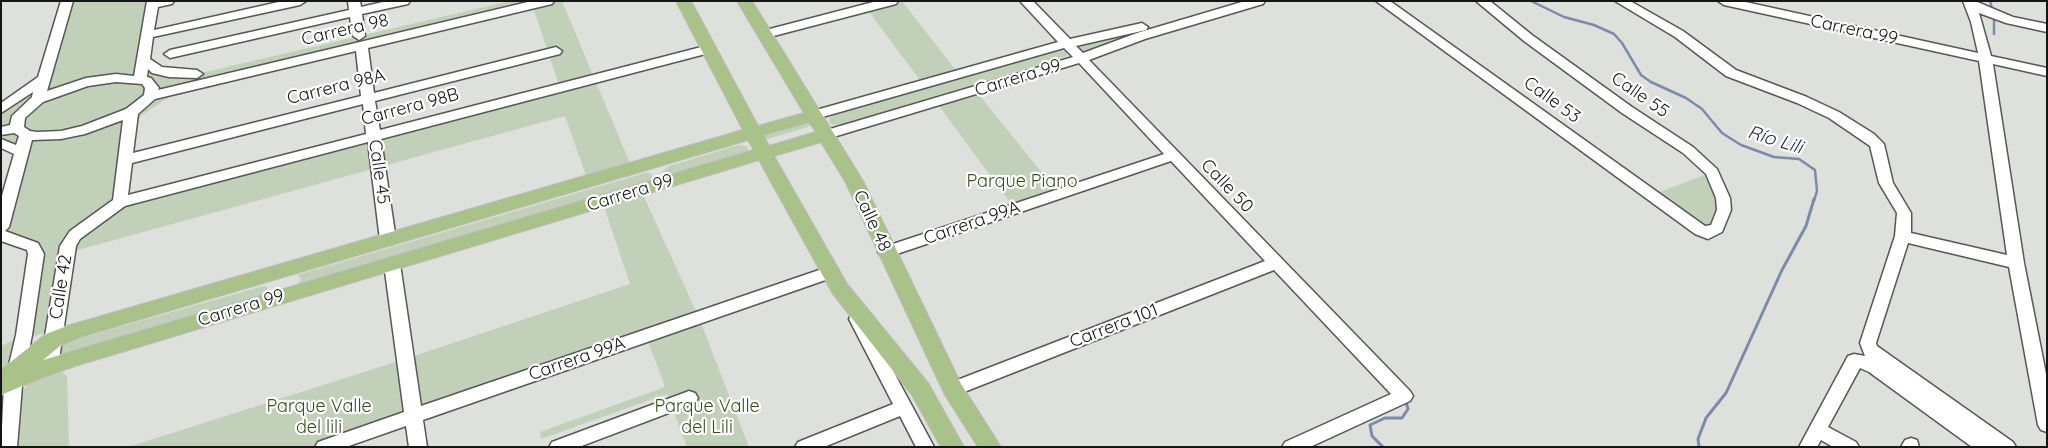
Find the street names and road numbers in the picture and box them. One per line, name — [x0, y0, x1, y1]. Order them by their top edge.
street label: Carrera 98 — [299, 10, 391, 50]
street label: Carrera 99 — [1808, 10, 1900, 50]
street label: Carrera 99 — [972, 55, 1064, 101]
street label: Carrera 98A — [285, 64, 387, 110]
street label: Calle 55 — [1607, 67, 1673, 123]
street label: Calle 53 — [1519, 72, 1585, 128]
street label: Carrera 98B — [359, 84, 461, 130]
street label: Calle 45 — [364, 138, 394, 206]
street label: Calle 50 — [1196, 155, 1258, 217]
street label: Carrera 99 — [584, 170, 676, 216]
street label: Calle 48 — [848, 187, 896, 255]
street label: Carrera 99A — [921, 196, 1023, 250]
street label: Calle 42 — [45, 253, 77, 321]
street label: Carrera 99 — [195, 285, 287, 331]
street label: Carrera 101 — [1067, 299, 1161, 353]
street label: Carrera 99A — [526, 332, 628, 386]

